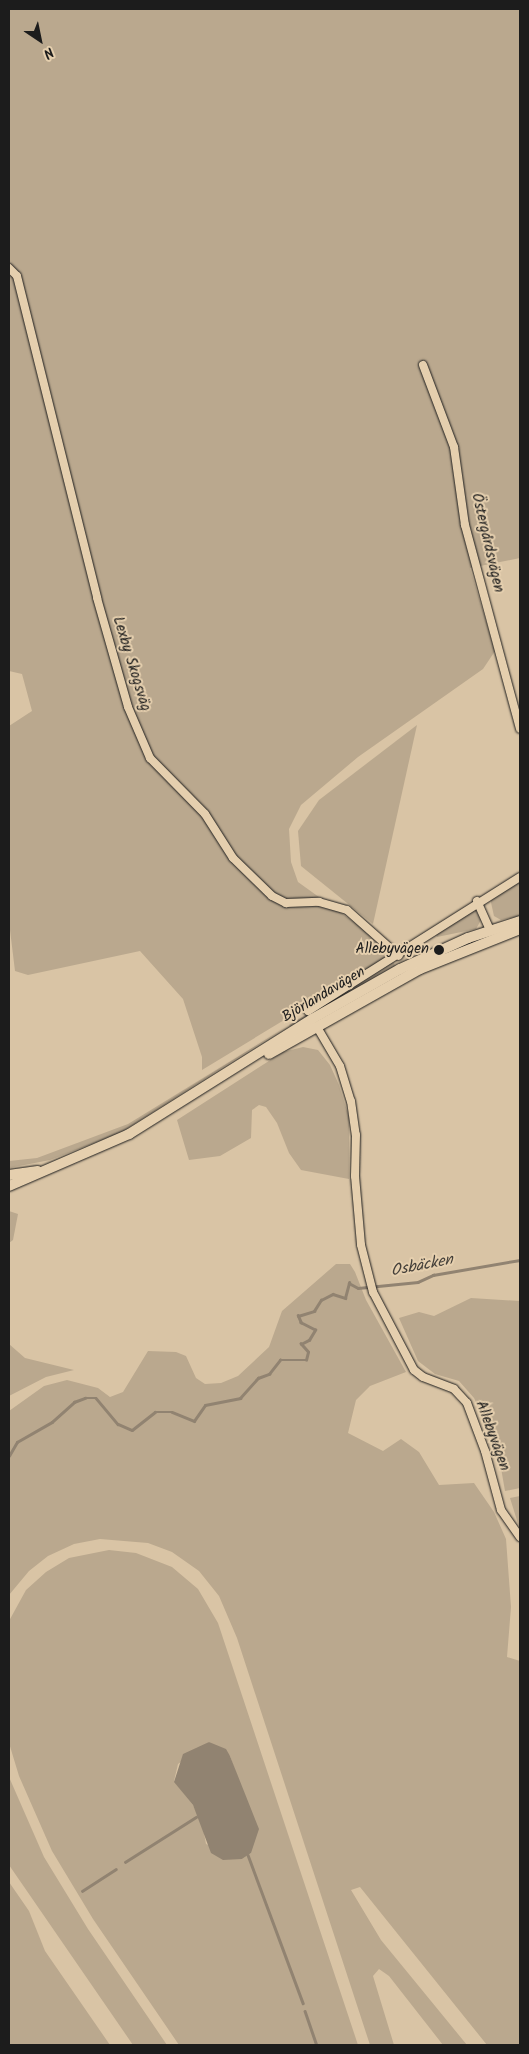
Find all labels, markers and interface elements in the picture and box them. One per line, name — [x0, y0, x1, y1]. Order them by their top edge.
north arrow — [15, 15, 65, 65]
text: N — [39, 41, 58, 64]
street label: Östergårdsvägen — [467, 492, 507, 594]
street label: Lexby Skogsväg — [108, 614, 154, 714]
place label: Allebyvägen — [356, 941, 429, 959]
marker: Allebyvägen — [433, 944, 445, 956]
street label: Björlandavägen — [279, 963, 369, 1027]
water label: Osbäcken — [389, 1251, 455, 1281]
street label: Allebyvägen — [471, 1398, 513, 1474]

